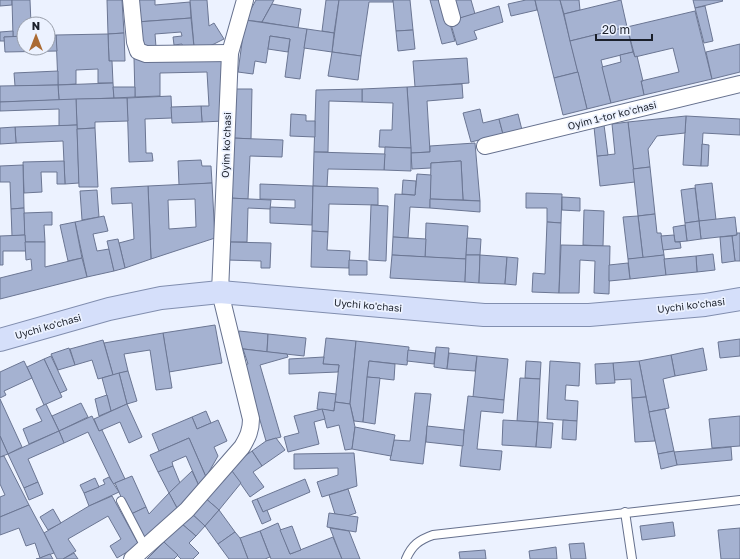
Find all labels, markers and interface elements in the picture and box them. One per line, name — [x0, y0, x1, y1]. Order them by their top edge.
north arrow — [16, 16, 56, 56]
scale bar — [596, 16, 652, 42]
text: N — [32, 19, 40, 32]
text: 20 m — [602, 22, 630, 37]
street label: Oyim 1-tor koʻchasi — [566, 98, 658, 132]
street label: Oyim koʻchasi — [219, 112, 233, 178]
street label: Uychi ko'chasi — [656, 295, 726, 315]
street label: Uychi ko'chasi — [334, 296, 402, 314]
street label: Uychi ko'chasi — [14, 311, 82, 341]

